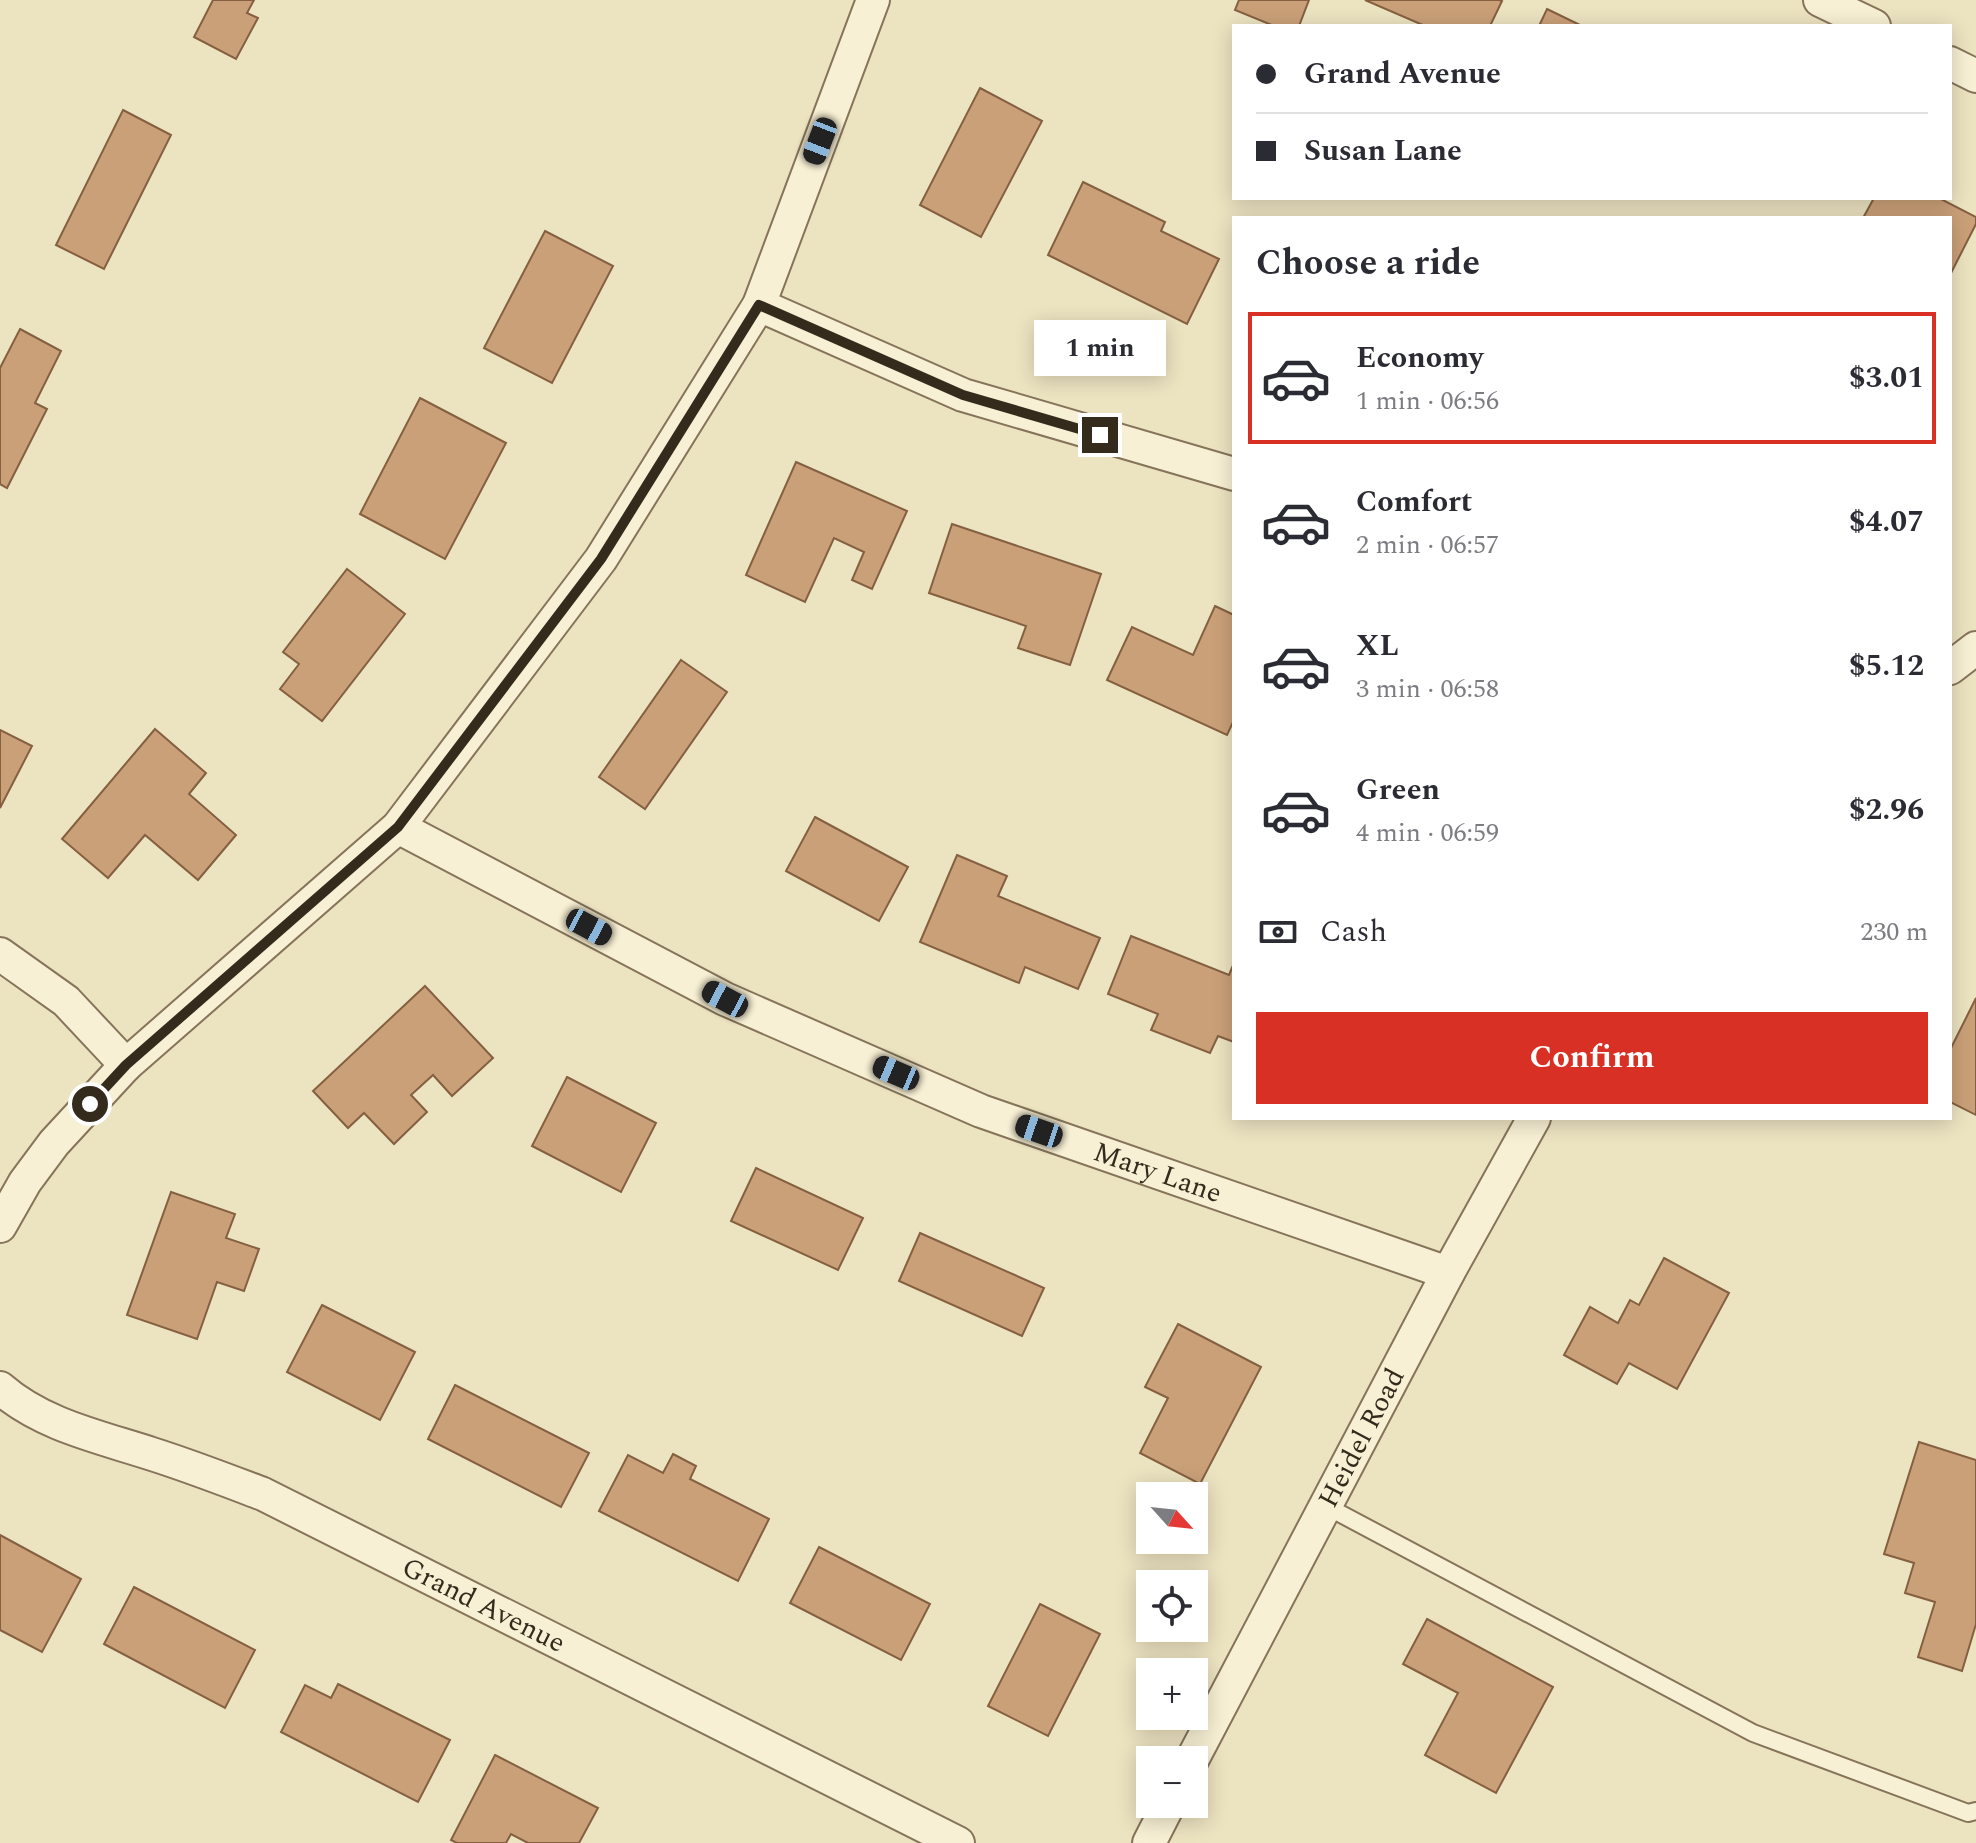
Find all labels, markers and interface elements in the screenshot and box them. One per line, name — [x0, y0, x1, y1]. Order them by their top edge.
text: Grand Avenue — [1304, 51, 1501, 97]
car — [800, 114, 840, 168]
text: Susan Lane — [1304, 128, 1462, 174]
text: Choose a ride — [1256, 236, 1480, 291]
callout: 1 min — [1034, 319, 1166, 375]
text: 1 min — [1065, 328, 1135, 368]
text: Economy — [1356, 335, 1483, 381]
icon: car — [1260, 342, 1332, 414]
text: $3.01 — [1849, 355, 1924, 401]
text: 1 min · 06:56 — [1356, 381, 1499, 421]
route end — [1082, 417, 1118, 453]
text: Comfort — [1356, 479, 1472, 525]
icon: car — [1260, 486, 1332, 558]
text: $4.07 — [1849, 499, 1924, 545]
text: 2 min · 06:57 — [1356, 525, 1499, 565]
text: XL — [1356, 623, 1399, 669]
icon: car — [1260, 630, 1332, 702]
text: $5.12 — [1849, 643, 1924, 689]
text: 3 min · 06:58 — [1356, 669, 1499, 709]
text: Green — [1356, 767, 1440, 813]
icon: car — [1260, 774, 1332, 846]
text: $2.96 — [1849, 787, 1924, 833]
text: 4 min · 06:59 — [1356, 813, 1499, 853]
car — [562, 905, 616, 949]
text: Cash — [1320, 909, 1387, 955]
icon: cash — [1256, 910, 1300, 954]
text: 230 m — [1860, 912, 1928, 952]
car — [698, 977, 752, 1021]
button: Confirm — [1256, 1012, 1928, 1104]
car — [869, 1053, 923, 1093]
route start — [72, 1086, 108, 1122]
car — [1012, 1112, 1066, 1150]
street label: Mary Lane — [1088, 1130, 1228, 1214]
street label: Heidel Road — [1307, 1360, 1416, 1515]
north arrow — [1136, 1482, 1208, 1554]
map controls — [1136, 1482, 1208, 1818]
street label: Grand Avenue — [395, 1546, 573, 1664]
button: locate — [1136, 1570, 1208, 1642]
button: + — [1136, 1658, 1208, 1730]
button: − — [1136, 1746, 1208, 1818]

